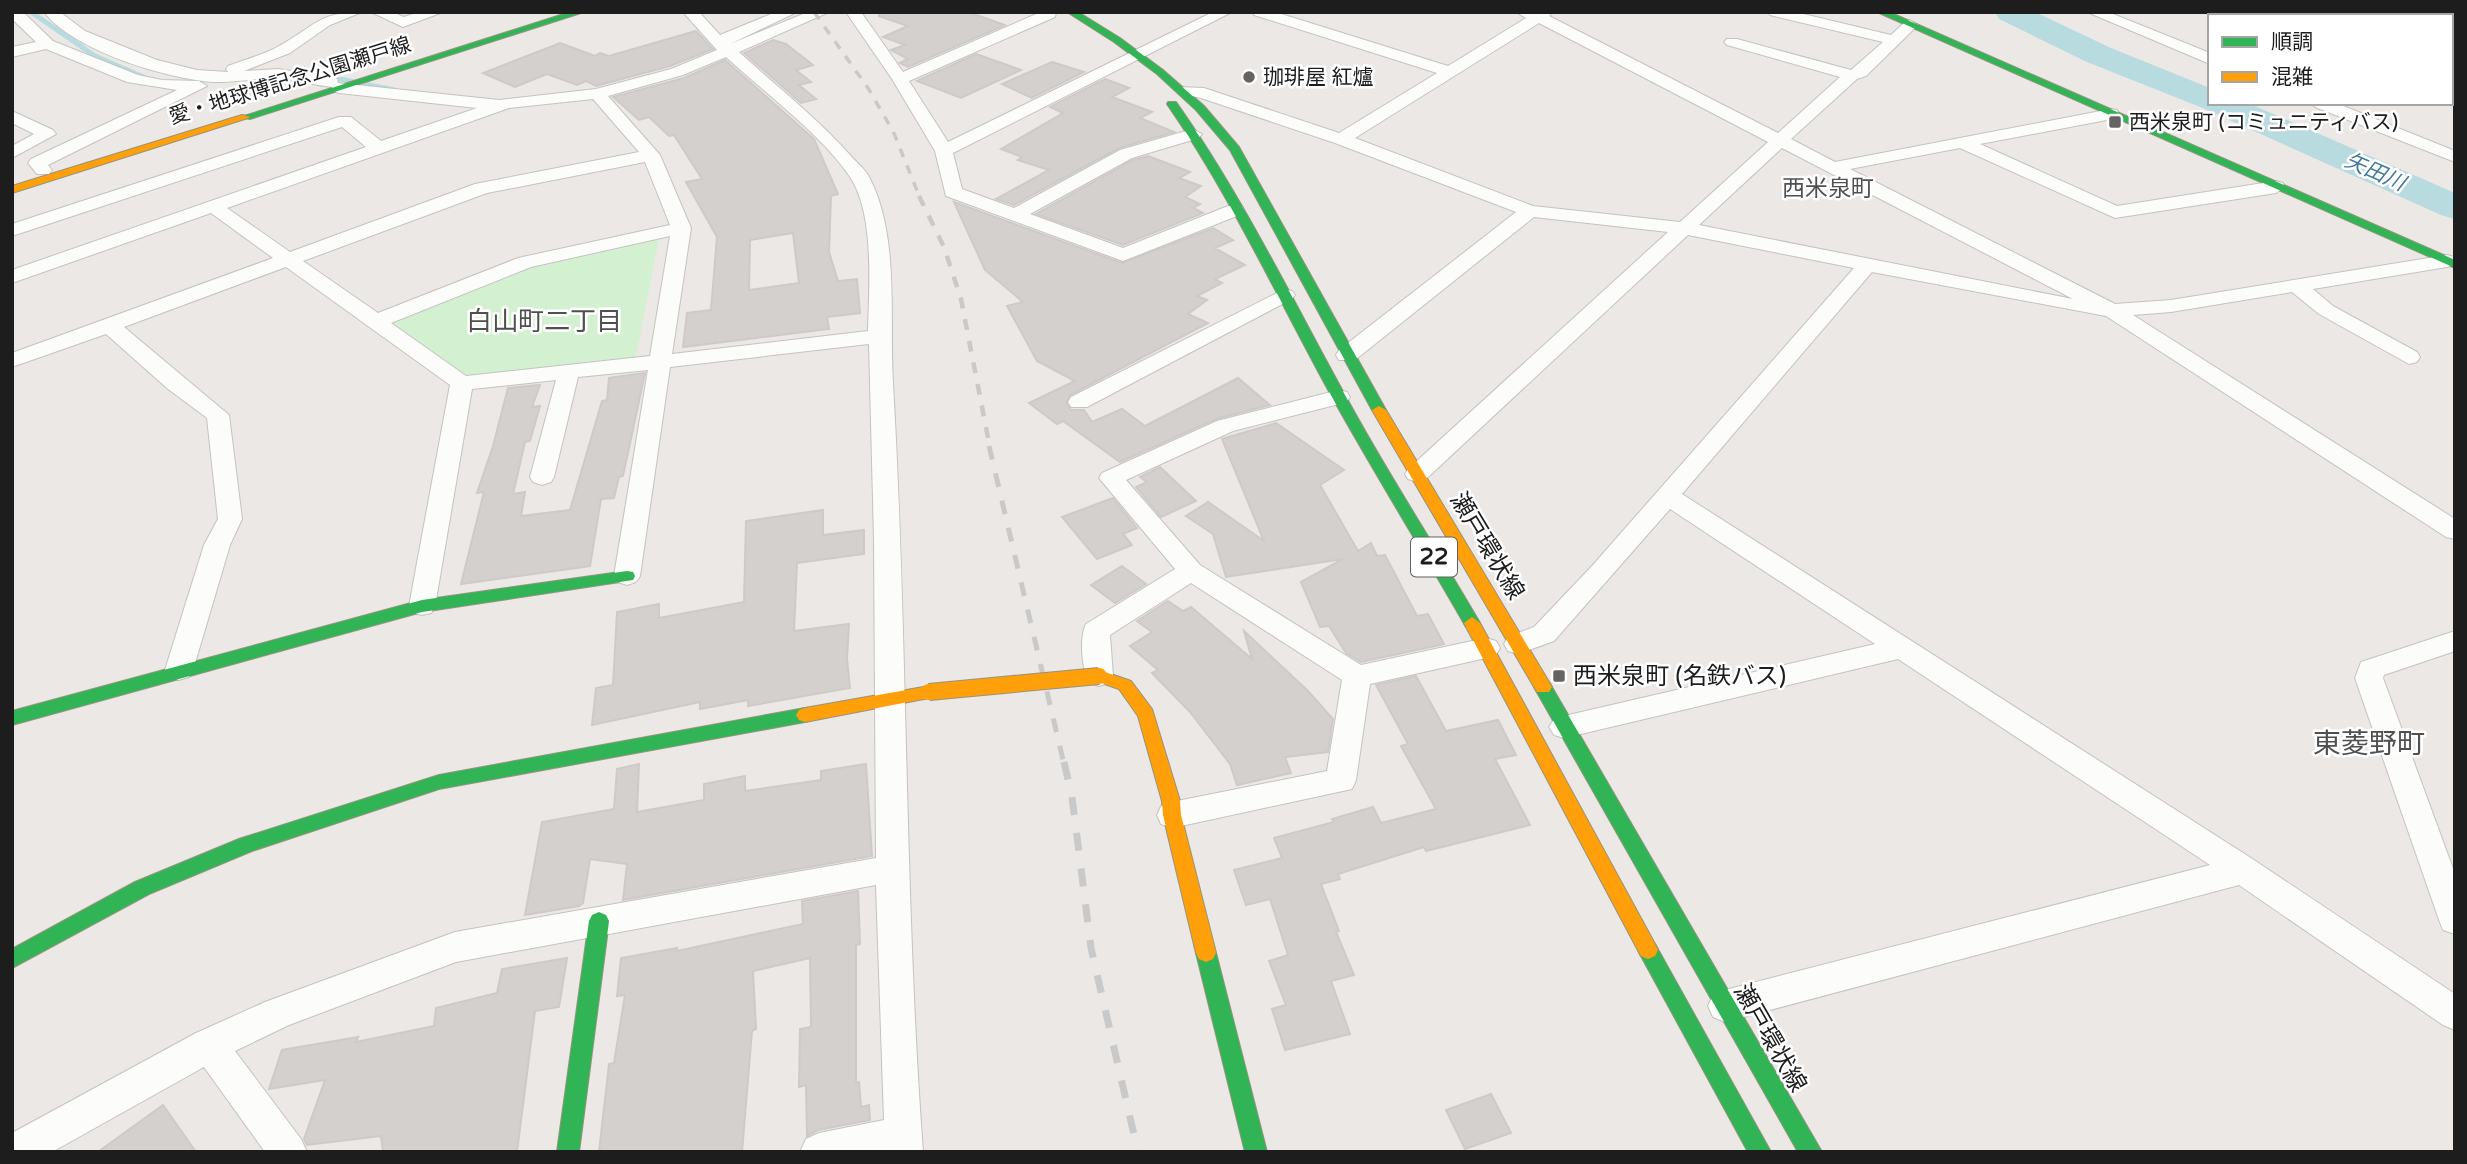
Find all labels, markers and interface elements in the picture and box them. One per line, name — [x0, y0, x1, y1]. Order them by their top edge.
legend — [2208, 14, 2453, 105]
text: 順調 — [2271, 30, 2313, 55]
street label: 愛・地球博記念公園瀬戸線 — [166, 32, 414, 130]
place label: 珈琲屋 紅爐 — [1263, 65, 1373, 90]
text: 混雑 — [2271, 65, 2313, 90]
marker: 珈琲屋 紅爐 — [1241, 69, 1257, 85]
place label: 西米泉町 (コミュニティバス) — [2129, 110, 2398, 135]
marker: 西米泉町 (コミュニティバス) — [2107, 114, 2123, 130]
water label: 矢田川 — [2341, 148, 2411, 197]
district label: 西米泉町 — [1782, 175, 1874, 203]
district label: 白山町二丁目 — [466, 306, 622, 337]
street label: 瀬戸環状線 — [1444, 487, 1530, 605]
road number: 22 — [1411, 538, 1457, 576]
place label: 西米泉町 (名鉄バス) — [1573, 662, 1786, 691]
marker: 西米泉町 (名鉄バス) — [1551, 668, 1567, 684]
district label: 東菱野町 — [2313, 727, 2425, 761]
street label: 瀬戸環状線 — [1727, 979, 1813, 1097]

